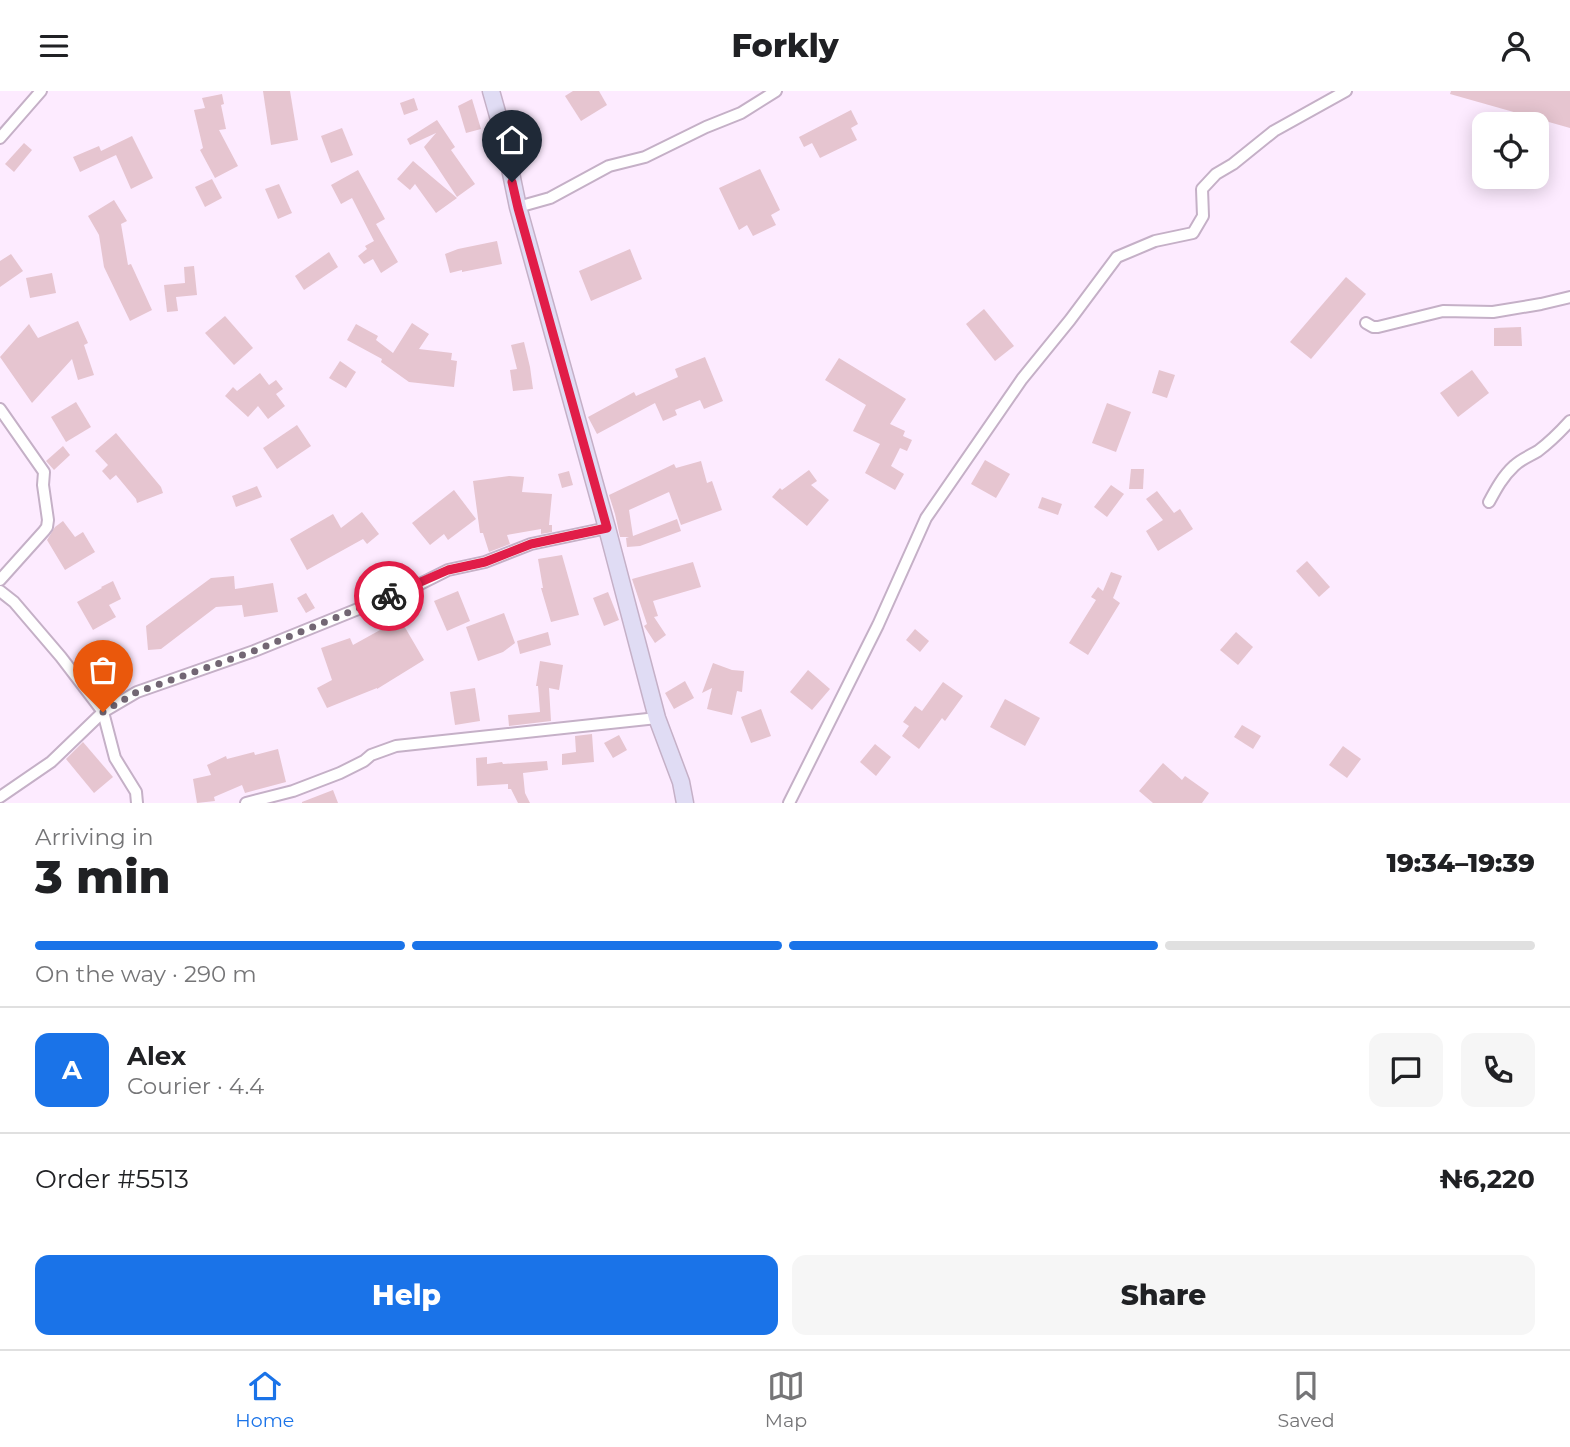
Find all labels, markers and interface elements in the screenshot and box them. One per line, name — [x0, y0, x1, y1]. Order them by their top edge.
text: Forkly — [731, 26, 839, 65]
icon: menu — [35, 27, 73, 65]
icon: person — [1497, 27, 1535, 65]
pin — [482, 110, 542, 182]
map controls — [1472, 112, 1549, 189]
button: locate — [1472, 112, 1549, 189]
icon: home — [493, 121, 531, 159]
courier — [354, 561, 424, 631]
icon: bike — [370, 577, 408, 615]
pin — [73, 640, 133, 712]
icon: bag — [84, 651, 122, 689]
text: Arriving in — [35, 823, 154, 851]
text: 19:34–19:39 — [1386, 847, 1535, 879]
text: 3 min — [35, 848, 171, 905]
text: On the way · 290 m — [35, 960, 257, 988]
button: chat — [1369, 1033, 1443, 1107]
button: phone — [1461, 1033, 1535, 1107]
text: Alex — [127, 1040, 186, 1072]
text: A — [62, 1054, 82, 1086]
text: Courier · 4.4 — [127, 1072, 264, 1100]
text: Order #5513 — [35, 1163, 189, 1195]
text: ₦6,220 — [1439, 1163, 1535, 1195]
button: Help — [35, 1255, 778, 1335]
button: Share — [792, 1255, 1535, 1335]
tab: Home — [235, 1367, 294, 1432]
tab: Map — [765, 1367, 807, 1432]
tab: Saved — [1278, 1367, 1335, 1432]

